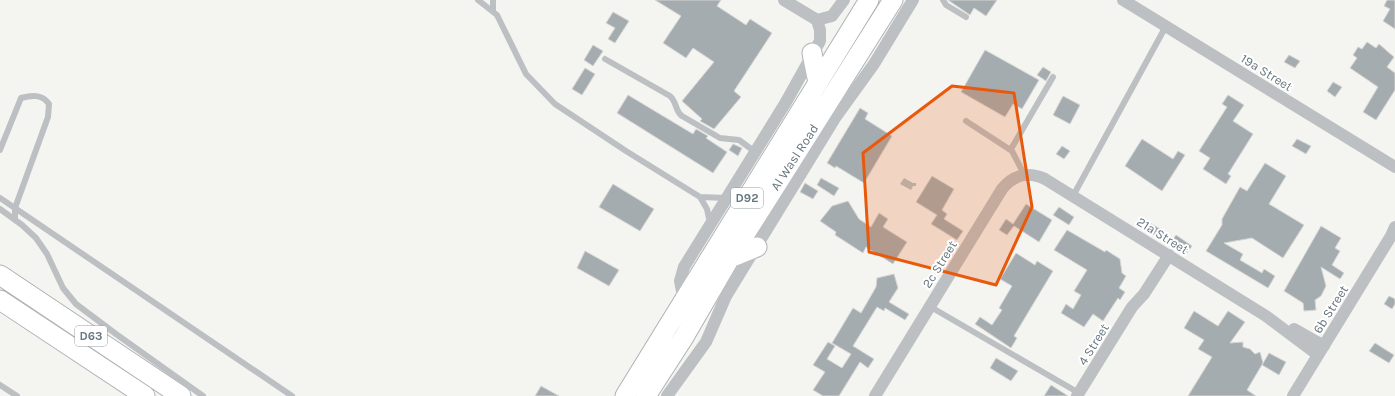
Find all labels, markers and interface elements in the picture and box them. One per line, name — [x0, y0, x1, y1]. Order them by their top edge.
street label: 19a Street — [1238, 51, 1295, 94]
street label: Al Wasl Road — [767, 121, 821, 193]
road number: D92 — [731, 188, 763, 208]
street label: 21a Street — [1134, 214, 1191, 257]
street label: 2c Street — [919, 238, 960, 291]
street label: 6b Street — [1310, 282, 1351, 336]
street label: 4 Street — [1075, 321, 1112, 368]
road number: D63 — [75, 326, 107, 346]

